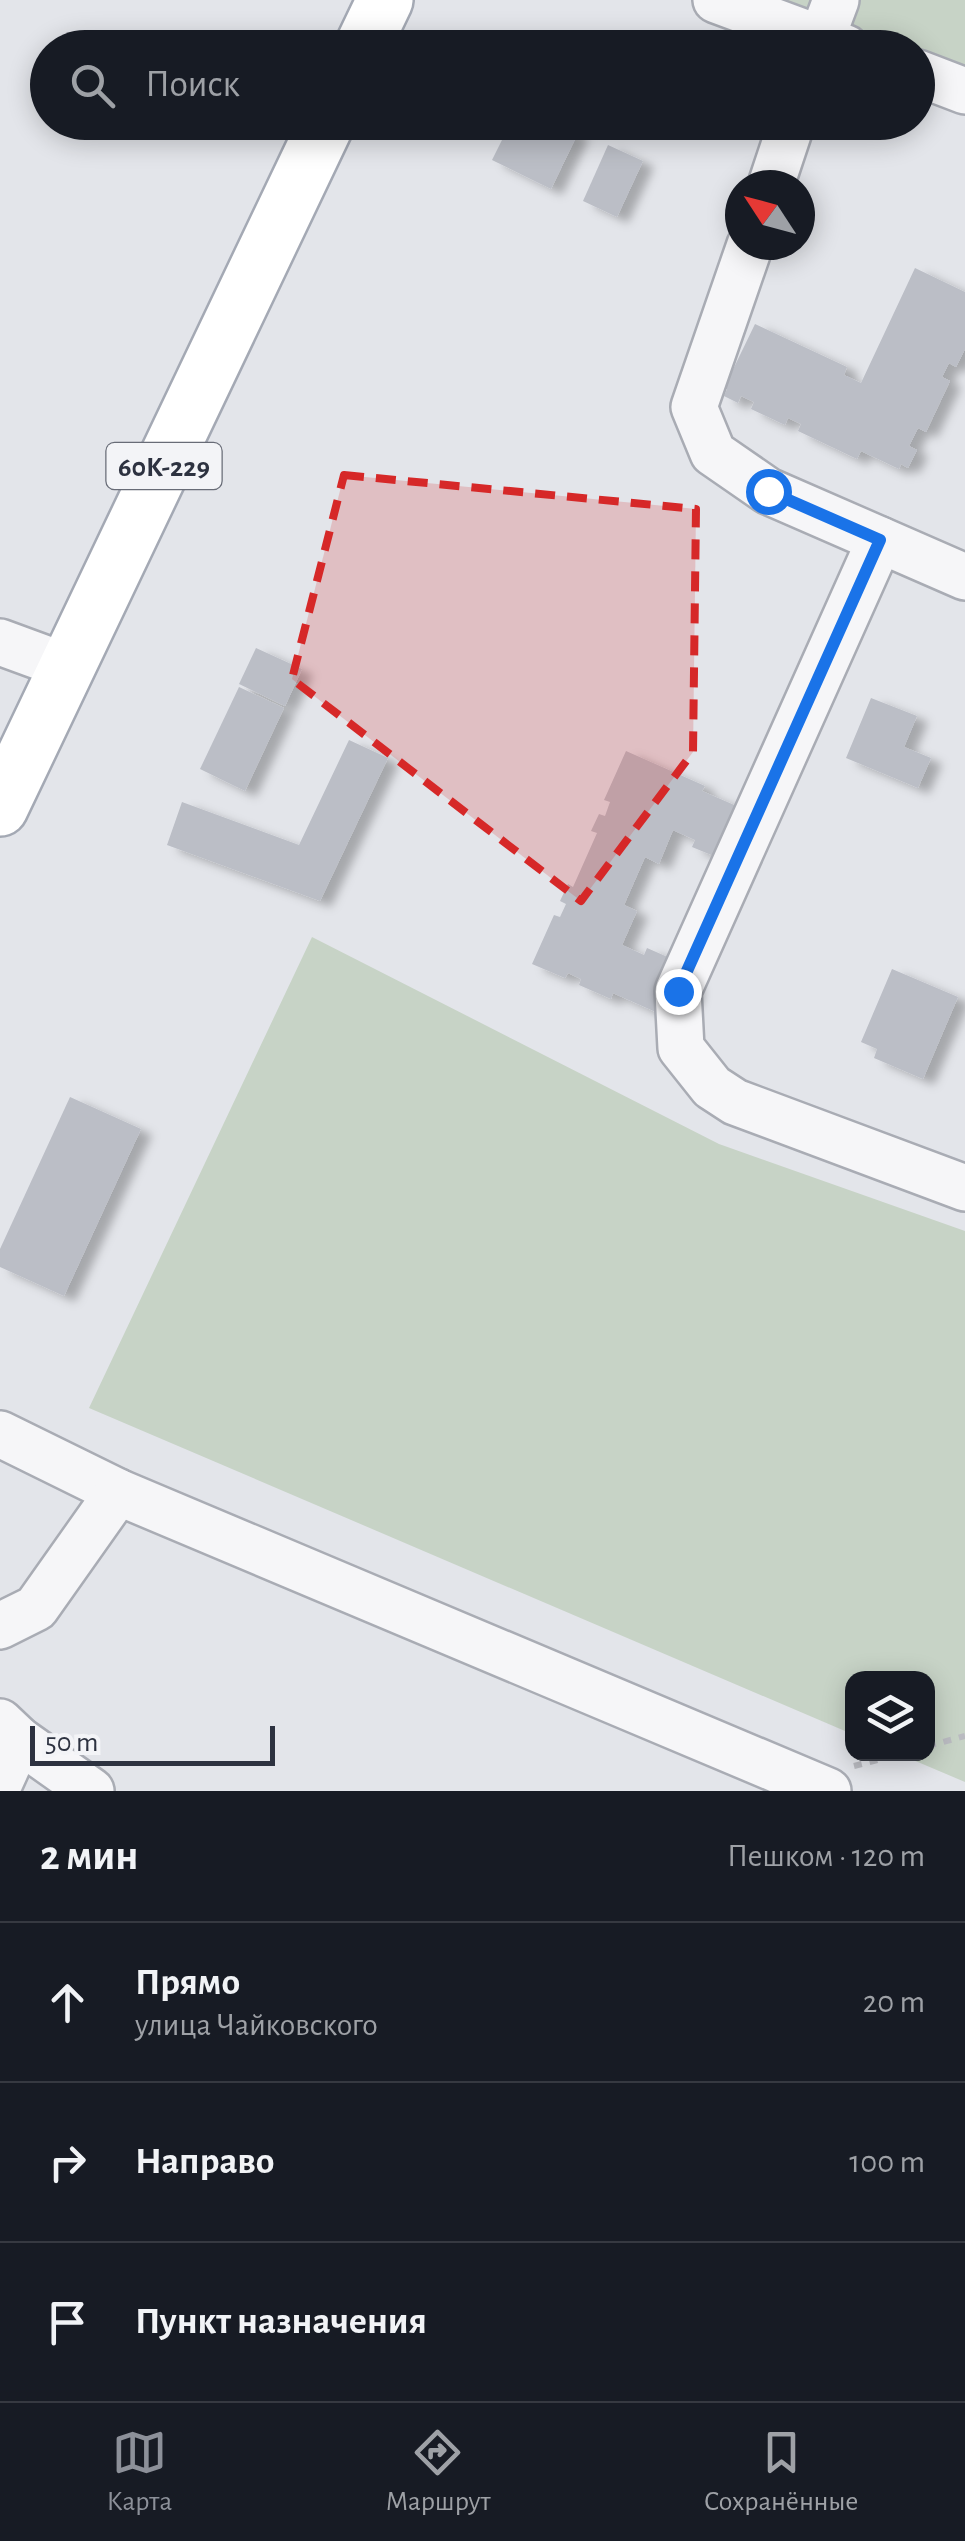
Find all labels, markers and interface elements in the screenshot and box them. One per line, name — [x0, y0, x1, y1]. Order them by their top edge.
search box — [30, 30, 935, 140]
icon: search — [65, 58, 120, 113]
text: Поиск — [145, 66, 240, 104]
north arrow — [725, 170, 815, 260]
road number: 60К-229 — [106, 443, 222, 489]
route start — [746, 469, 792, 515]
route end — [656, 969, 702, 1015]
map controls — [845, 1671, 935, 1761]
button: layers — [845, 1671, 935, 1761]
scale bar — [30, 1721, 275, 1766]
text: 50 m — [45, 1729, 99, 1757]
text: 2 мин — [40, 1835, 138, 1877]
text: Пешком · 120 m — [727, 1840, 925, 1872]
text: Прямо — [135, 1964, 240, 2002]
icon: ahead — [40, 1975, 95, 2030]
text: 20 m — [863, 1986, 925, 2018]
text: улица Чайковского — [135, 2009, 378, 2041]
icon: right — [40, 2135, 95, 2190]
text: Направо — [135, 2143, 274, 2181]
text: 100 m — [849, 2146, 925, 2178]
icon: arrive — [40, 2295, 95, 2350]
text: Пункт назначения — [135, 2303, 427, 2341]
tab: Карта — [107, 2425, 172, 2519]
tab: Маршрут — [385, 2425, 491, 2519]
tab: Сохранённые — [704, 2425, 858, 2519]

